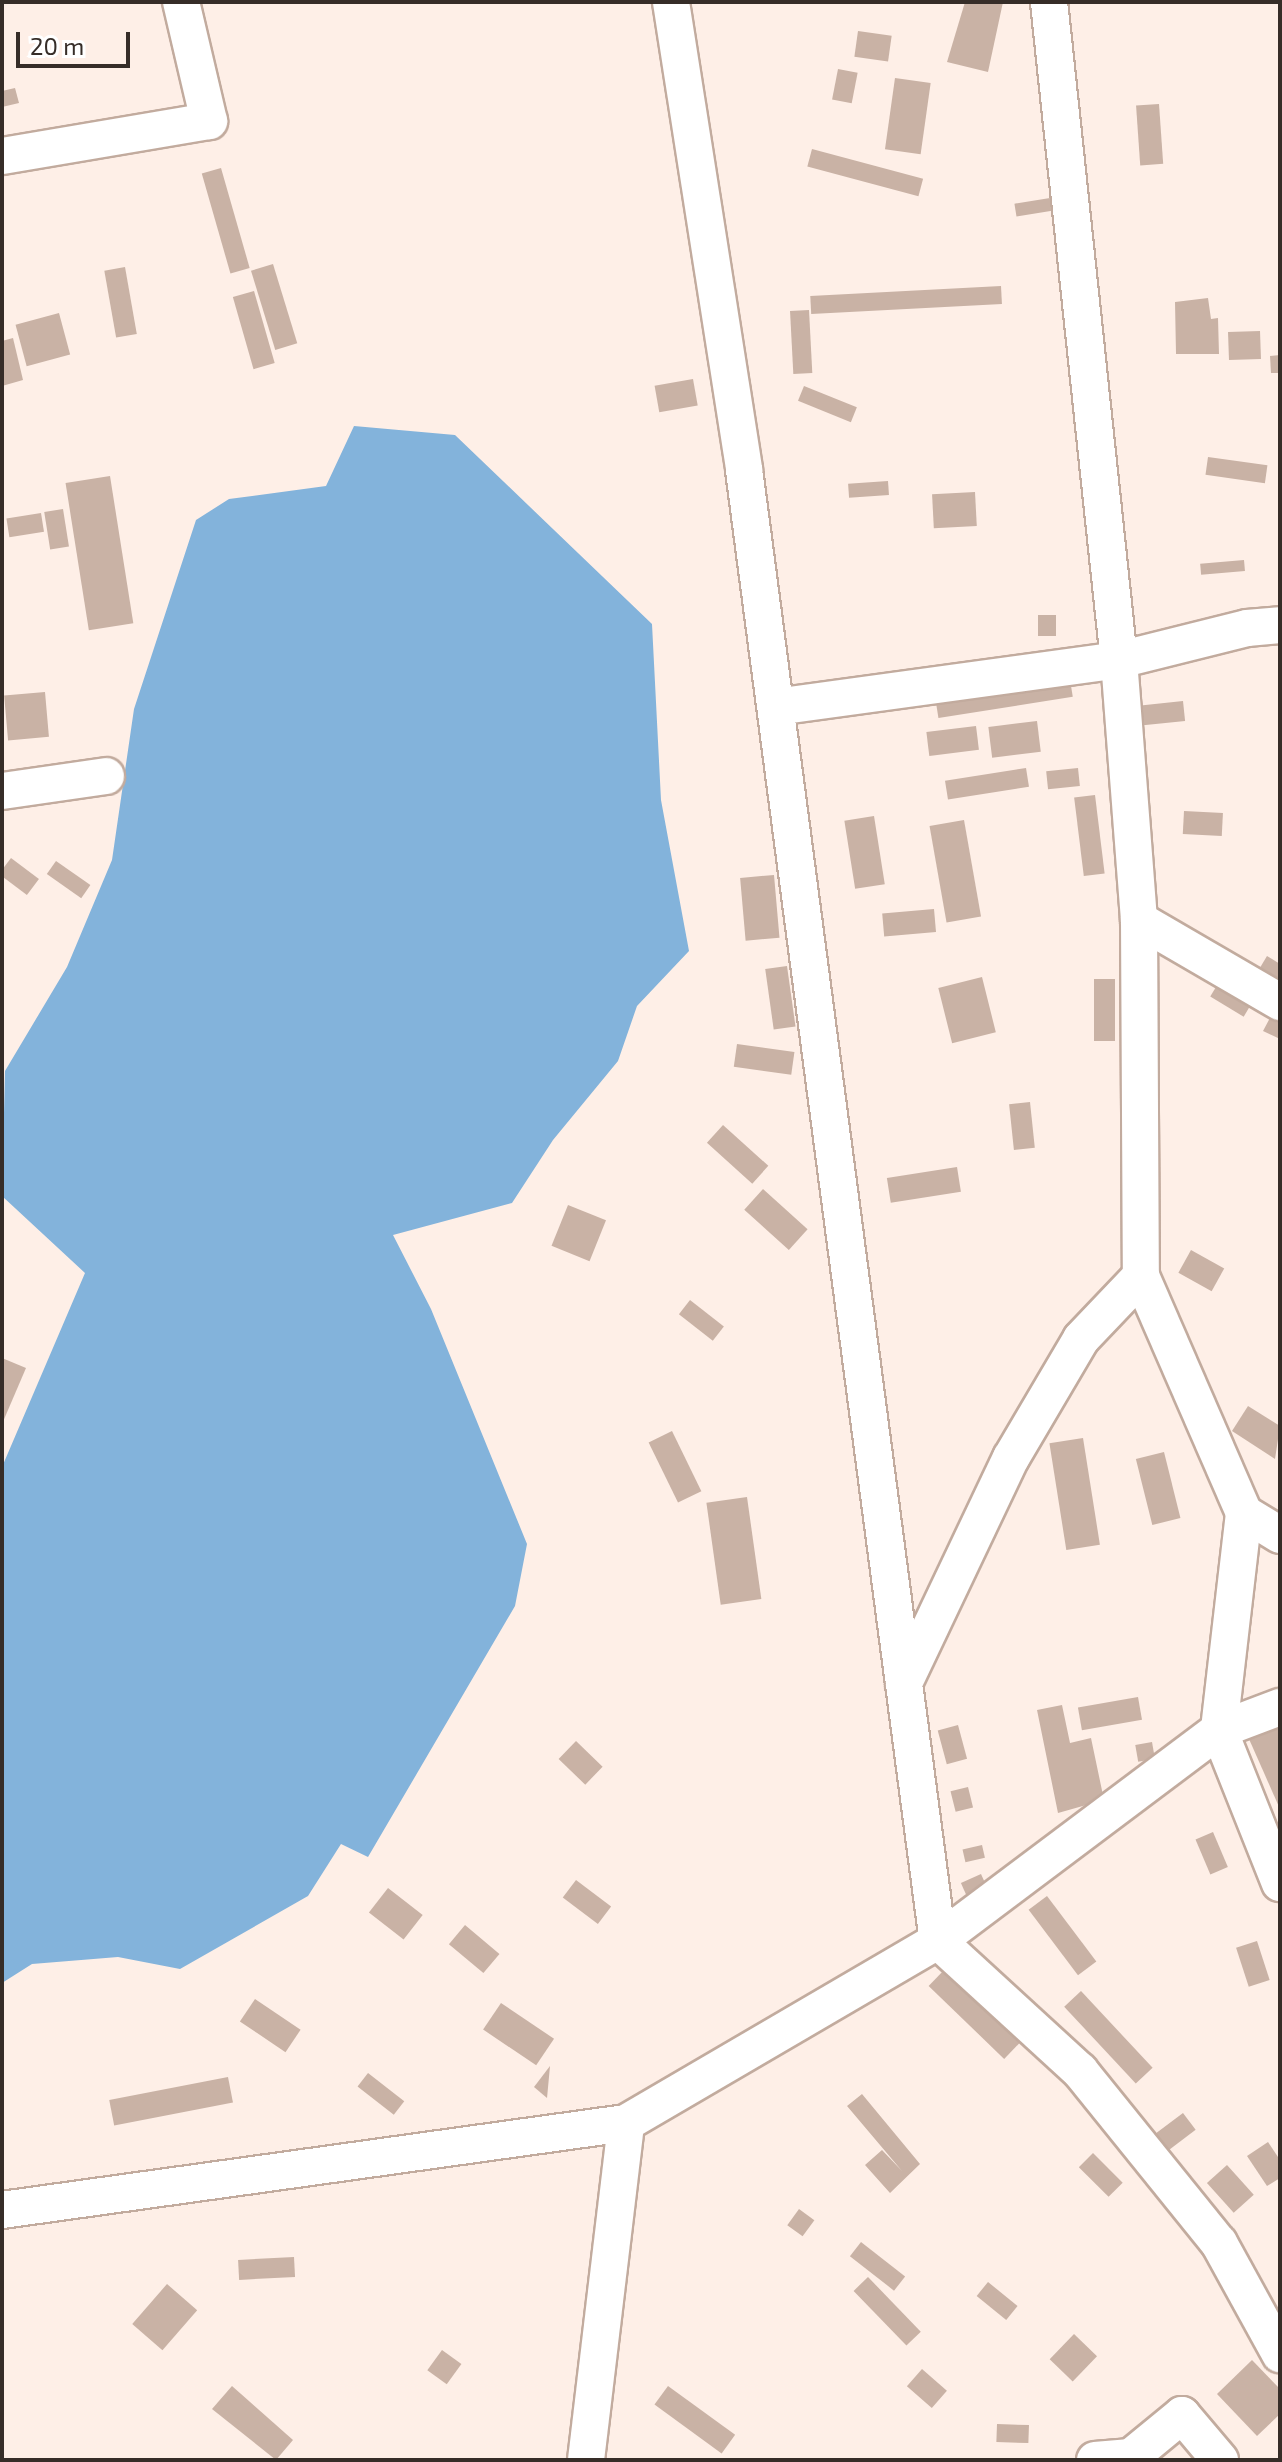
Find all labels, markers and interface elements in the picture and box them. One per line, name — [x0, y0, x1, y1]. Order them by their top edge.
scale bar — [20, 16, 134, 66]
text: 20 m — [30, 31, 84, 60]

